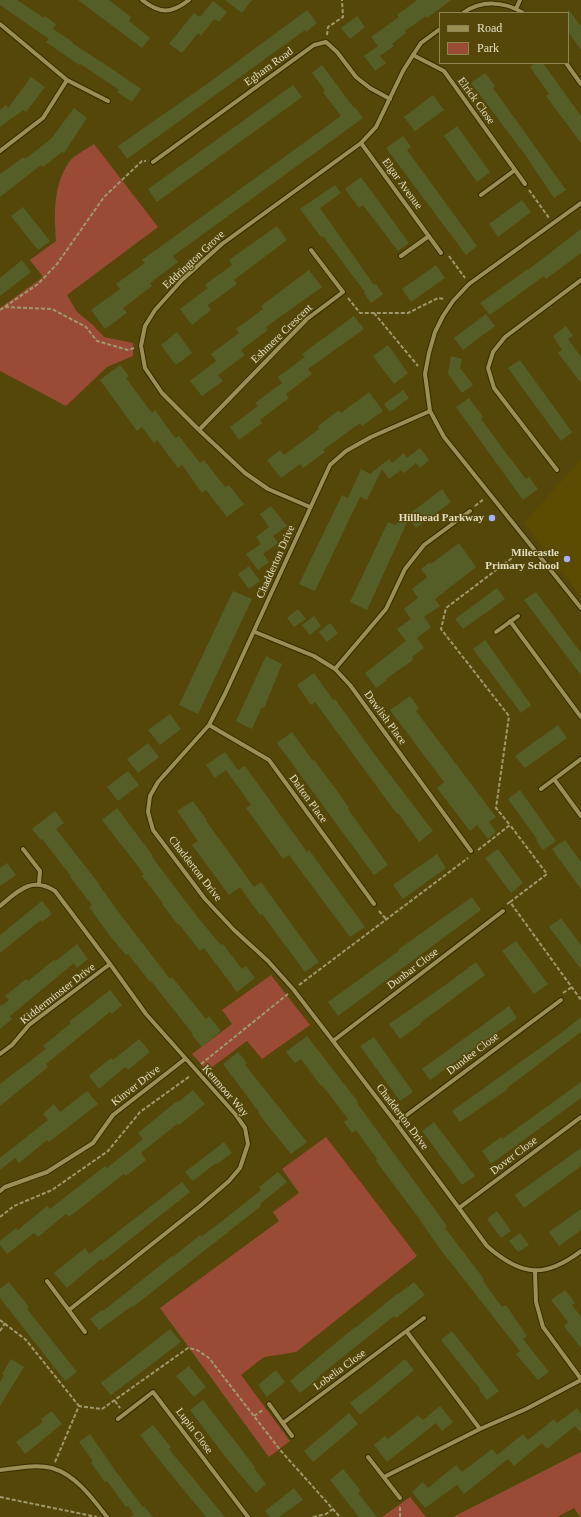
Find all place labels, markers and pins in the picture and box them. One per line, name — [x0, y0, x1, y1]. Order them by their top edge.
place label: Hillhead Parkway — [399, 511, 484, 525]
marker: Hillhead Parkway — [487, 513, 497, 523]
place label: Milecastle Primary School — [485, 546, 559, 572]
marker: Milecastle Primary School — [562, 554, 572, 564]

